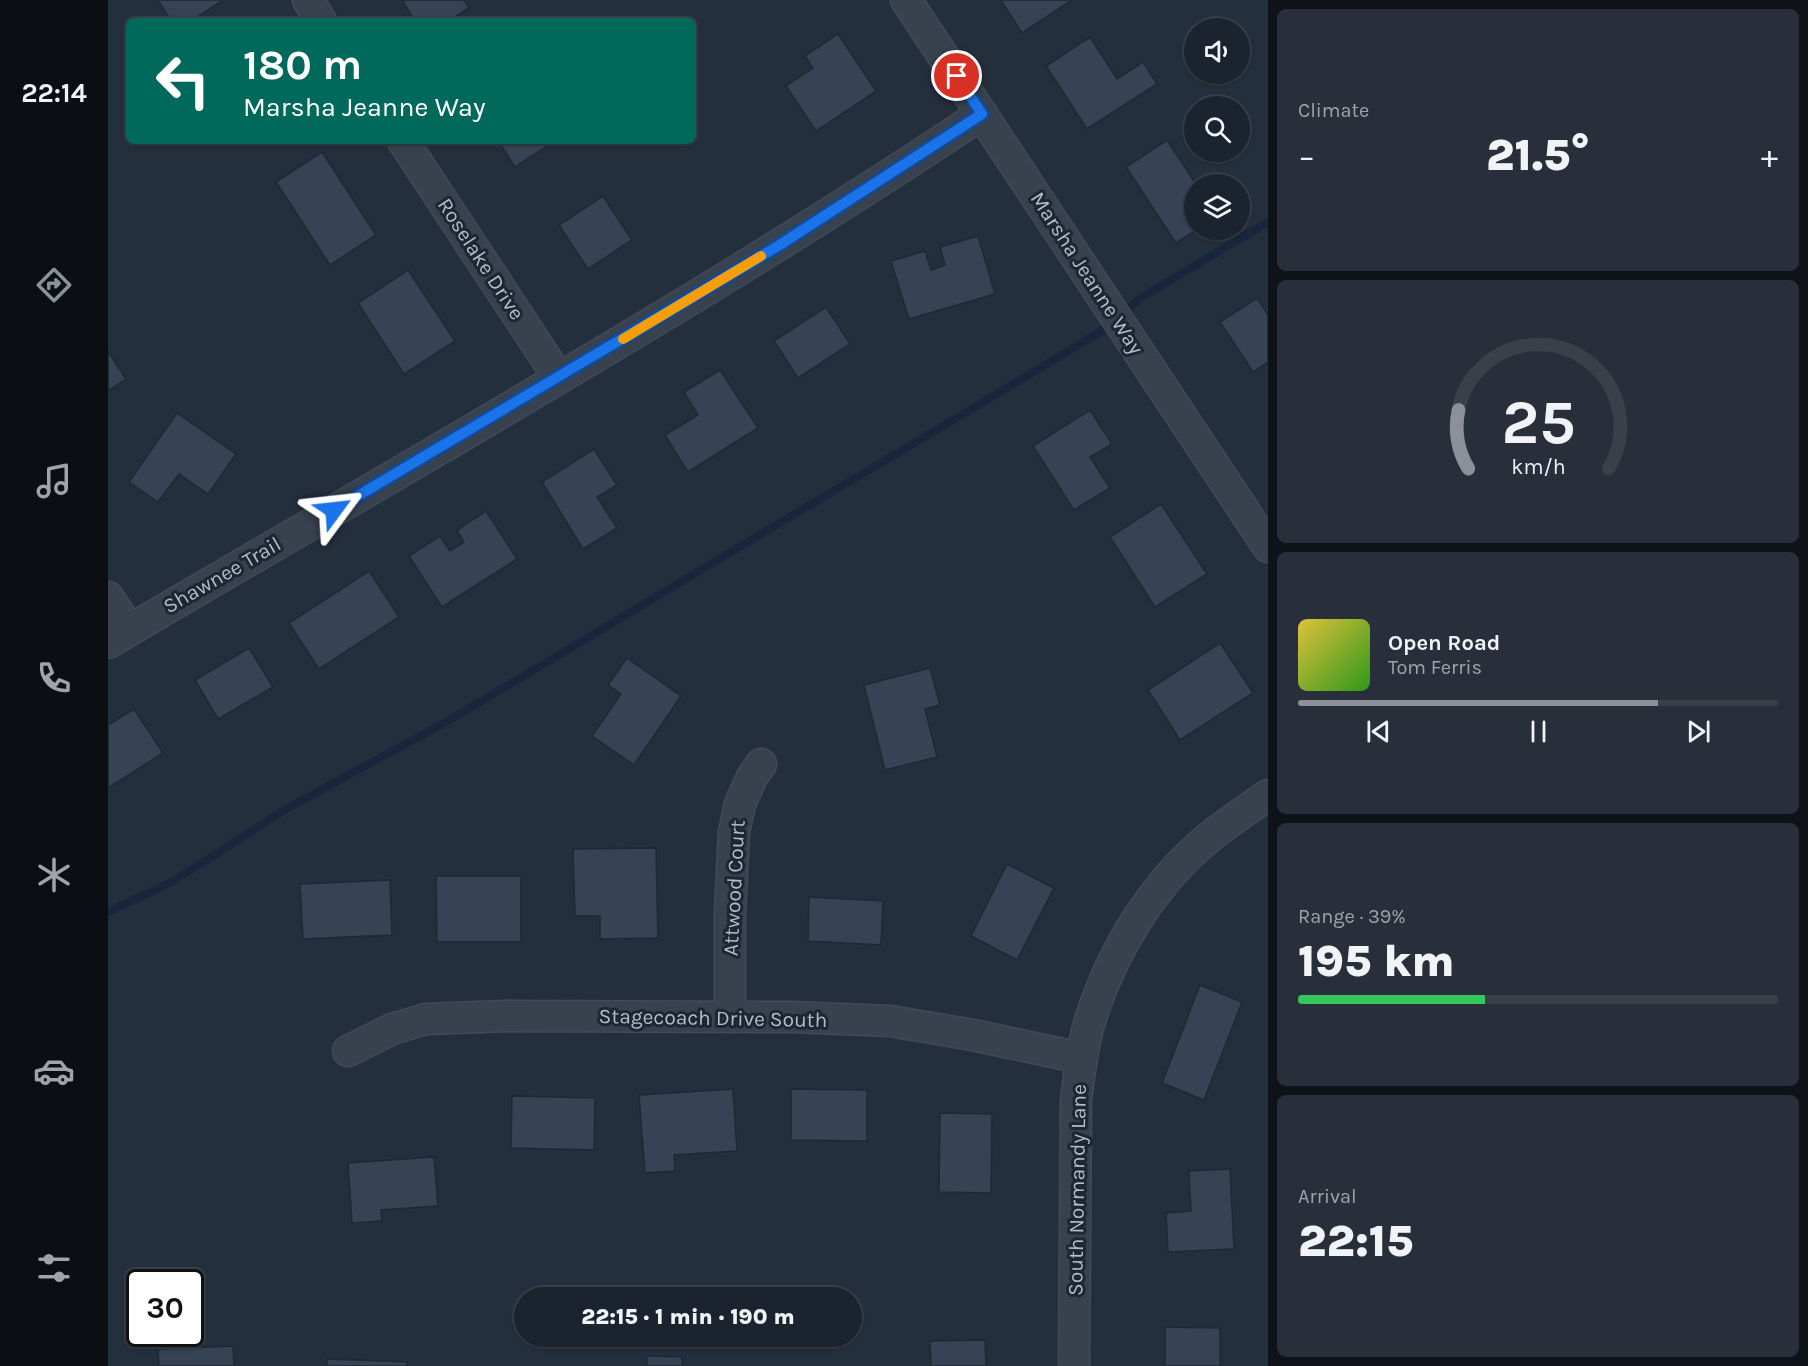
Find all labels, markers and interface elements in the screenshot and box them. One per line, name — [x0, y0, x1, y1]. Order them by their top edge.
map controls — [1184, 18, 1250, 240]
button: sound — [1184, 18, 1250, 84]
text: 180 m — [243, 40, 362, 90]
icon: left — [144, 42, 222, 120]
pin — [931, 50, 982, 101]
icon: arrive — [940, 59, 973, 92]
text: 22:14 — [21, 77, 87, 109]
text: Marsha Jeanne Way — [243, 91, 485, 123]
button: search — [1184, 96, 1250, 162]
text: Climate — [1298, 99, 1369, 122]
text: 21.5° — [1486, 129, 1590, 181]
text: − — [1298, 137, 1315, 175]
text: + — [1761, 137, 1778, 175]
button: layers — [1184, 174, 1250, 240]
street label: Marsha Jeanne Way — [1026, 187, 1149, 359]
street label: Roselake Drive — [433, 194, 529, 324]
icon: directions — [33, 264, 75, 306]
text: 25 — [1501, 386, 1575, 459]
text: km/h — [1511, 454, 1565, 479]
icon: music — [33, 460, 75, 502]
position arrow — [302, 478, 366, 542]
street label: Shawnee Trail — [159, 532, 285, 618]
text: Open Road — [1388, 630, 1500, 656]
text: Tom Ferris — [1388, 656, 1482, 679]
icon: phone — [33, 657, 75, 699]
icon: previous — [1362, 715, 1395, 748]
icon: pause — [1522, 715, 1555, 748]
icon: next — [1682, 715, 1715, 748]
street label: Attwood Court — [718, 819, 750, 957]
icon: climate — [33, 854, 75, 896]
text: Range · 39% — [1298, 905, 1406, 928]
text: 195 km — [1298, 935, 1455, 987]
street label: Stagecoach Drive South — [598, 1004, 828, 1032]
icon: car — [33, 1050, 75, 1092]
street label: South Normandy Lane — [1063, 1084, 1091, 1296]
text: Arrival — [1298, 1185, 1357, 1208]
text: 22:15 — [1298, 1215, 1413, 1267]
icon: filters — [33, 1247, 75, 1289]
speed limit sign: 30 — [126, 1269, 204, 1347]
text: 22:15 · 1 min · 190 m — [581, 1304, 795, 1330]

